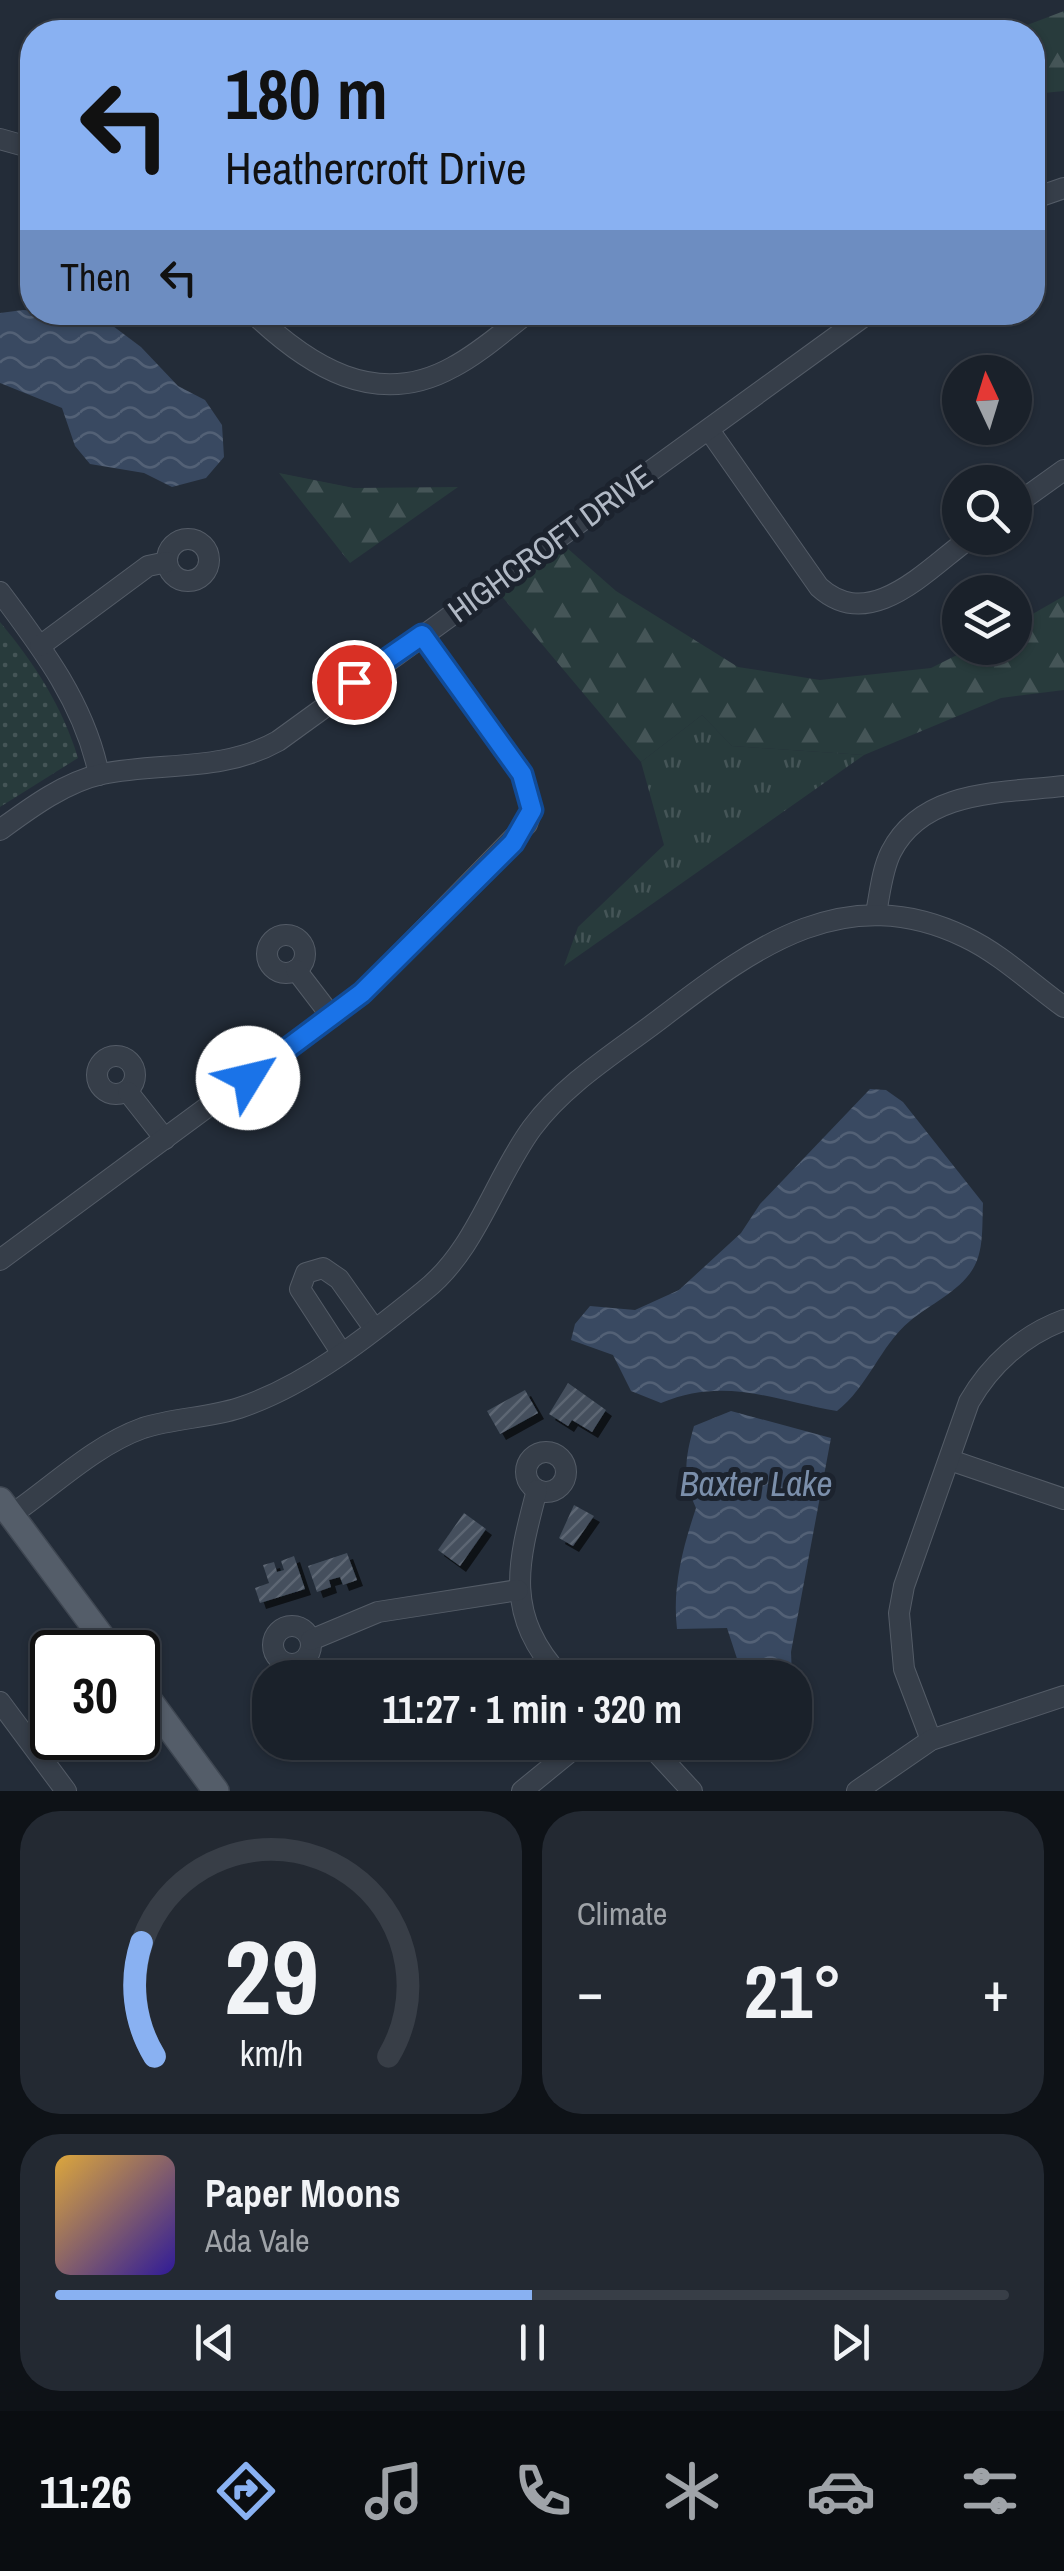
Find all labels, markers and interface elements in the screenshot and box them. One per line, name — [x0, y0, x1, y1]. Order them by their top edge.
text: 180 m — [225, 47, 388, 141]
icon: left — [60, 60, 190, 190]
text: Heathercroft Drive — [225, 137, 526, 198]
icon: left — [151, 250, 206, 305]
text: Then — [60, 252, 131, 303]
north arrow — [942, 355, 1032, 445]
map controls — [942, 355, 1032, 665]
street label: HIGHCROFT DRIVE — [439, 454, 661, 632]
button: search — [942, 465, 1032, 555]
button: layers — [942, 575, 1032, 665]
pin — [312, 640, 397, 725]
icon: arrive — [327, 655, 382, 710]
position arrow — [196, 1026, 300, 1130]
water label: Baxter Lake — [679, 1460, 833, 1507]
speed limit sign: 30 — [30, 1630, 160, 1760]
text: 11:27 · 1 min · 320 m — [382, 1684, 682, 1735]
text: Climate — [577, 1892, 667, 1935]
text: 29 — [224, 1906, 318, 2046]
text: 21° — [744, 1940, 842, 2041]
text: − — [577, 1954, 603, 2028]
text: + — [983, 1954, 1009, 2028]
text: km/h — [239, 2029, 303, 2077]
text: Paper Moons — [205, 2168, 401, 2219]
text: Ada Vale — [205, 2219, 310, 2262]
icon: previous — [187, 2315, 242, 2370]
icon: pause — [505, 2315, 560, 2370]
icon: next — [823, 2315, 878, 2370]
icon: directions — [211, 2456, 281, 2526]
icon: music — [359, 2456, 429, 2526]
icon: phone — [508, 2456, 578, 2526]
icon: climate — [657, 2456, 727, 2526]
icon: car — [806, 2456, 876, 2526]
icon: filters — [955, 2456, 1025, 2526]
text: 11:26 — [39, 2461, 132, 2522]

